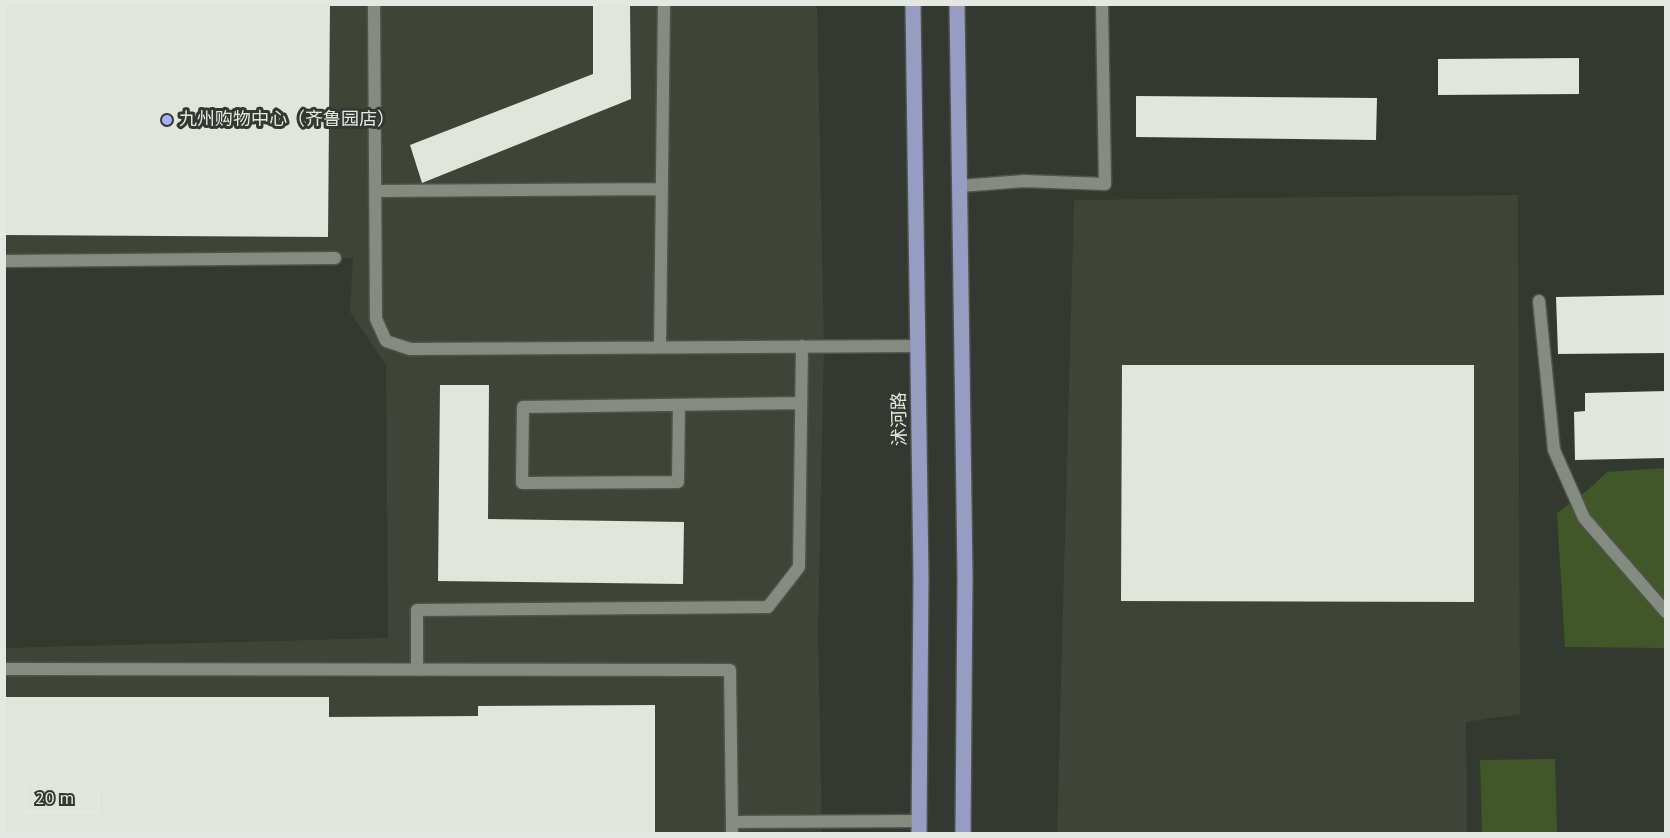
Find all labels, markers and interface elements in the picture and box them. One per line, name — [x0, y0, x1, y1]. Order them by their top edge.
place label: 九州购物中心（齐鲁园店） — [179, 109, 395, 131]
marker: 九州购物中心（齐鲁园店） — [160, 113, 174, 127]
street label: 沭河路 — [889, 392, 911, 446]
scale bar — [27, 775, 104, 813]
text: 20 m — [35, 786, 74, 809]

